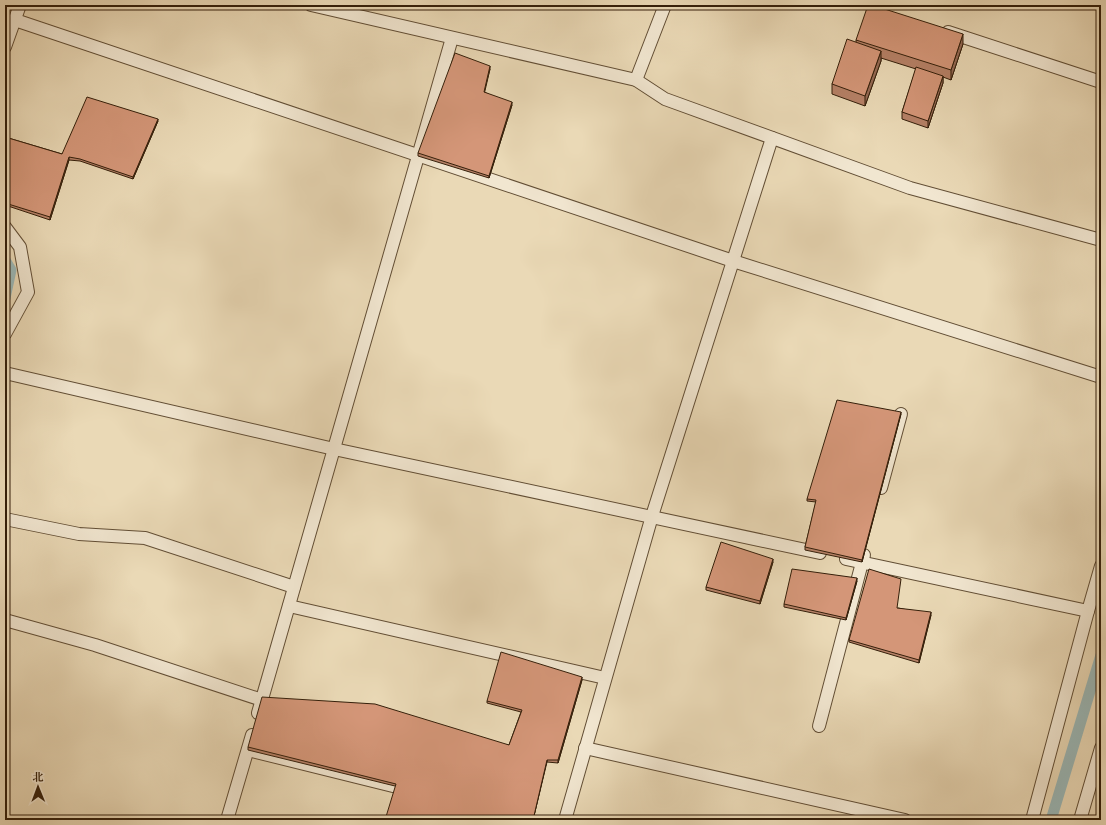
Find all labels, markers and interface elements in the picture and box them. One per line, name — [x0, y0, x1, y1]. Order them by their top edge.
north arrow — [18, 767, 58, 807]
text: 北 — [32, 771, 43, 785]

